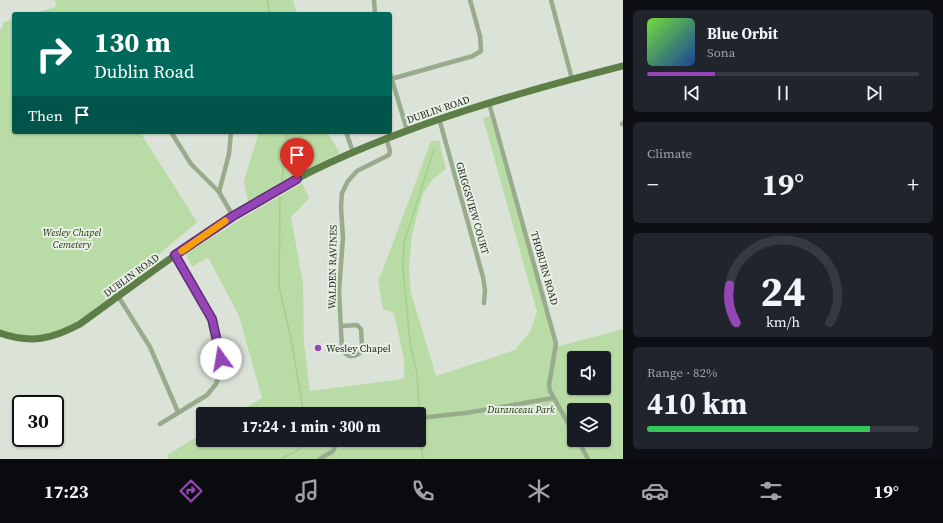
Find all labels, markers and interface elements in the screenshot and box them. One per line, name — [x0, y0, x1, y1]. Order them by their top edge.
text: 130 m — [94, 23, 171, 61]
text: Blue Orbit — [707, 23, 778, 44]
icon: right — [28, 28, 80, 80]
text: Sona — [707, 44, 735, 61]
text: Dublin Road — [94, 59, 194, 84]
icon: previous — [681, 82, 703, 104]
icon: pause — [772, 82, 794, 104]
icon: next — [863, 82, 885, 104]
street label: DUBLIN ROAD — [405, 93, 471, 126]
icon: arrive — [71, 104, 93, 126]
text: Then — [28, 105, 63, 126]
pin — [280, 138, 314, 179]
icon: arrive — [286, 144, 308, 166]
text: Climate — [647, 145, 692, 162]
street label: GRIGGSVIEW COURT — [453, 160, 492, 256]
text: 19° — [762, 164, 804, 205]
text: − — [647, 169, 659, 199]
text: + — [907, 169, 919, 199]
street label: WALDEN RAVINES — [325, 225, 340, 309]
park label: Wesley Chapel Cemetery — [43, 226, 101, 251]
street label: THOBURN ROAD — [528, 230, 561, 307]
street label: DUBLIN ROAD — [101, 251, 162, 300]
text: 24 — [760, 263, 806, 320]
text: km/h — [766, 312, 800, 332]
position arrow — [200, 338, 242, 380]
place label: Wesley Chapel — [326, 342, 391, 355]
marker: Wesley Chapel — [313, 343, 323, 353]
map controls — [567, 351, 611, 447]
button: sound — [567, 351, 611, 395]
text: Range · 82% — [647, 364, 718, 381]
text: 410 km — [647, 383, 747, 424]
speed limit sign: 30 — [12, 395, 64, 447]
park label: Duranceau Park — [486, 403, 555, 416]
button: layers — [567, 403, 611, 447]
text: 17:24 · 1 min · 300 m — [242, 416, 381, 437]
icon: directions — [177, 477, 205, 505]
icon: music — [293, 477, 321, 505]
icon: phone — [409, 477, 437, 505]
icon: climate — [525, 477, 553, 505]
icon: car — [641, 477, 669, 505]
icon: filters — [757, 477, 785, 505]
text: 17:23 — [44, 479, 89, 504]
text: 19° — [873, 479, 899, 504]

